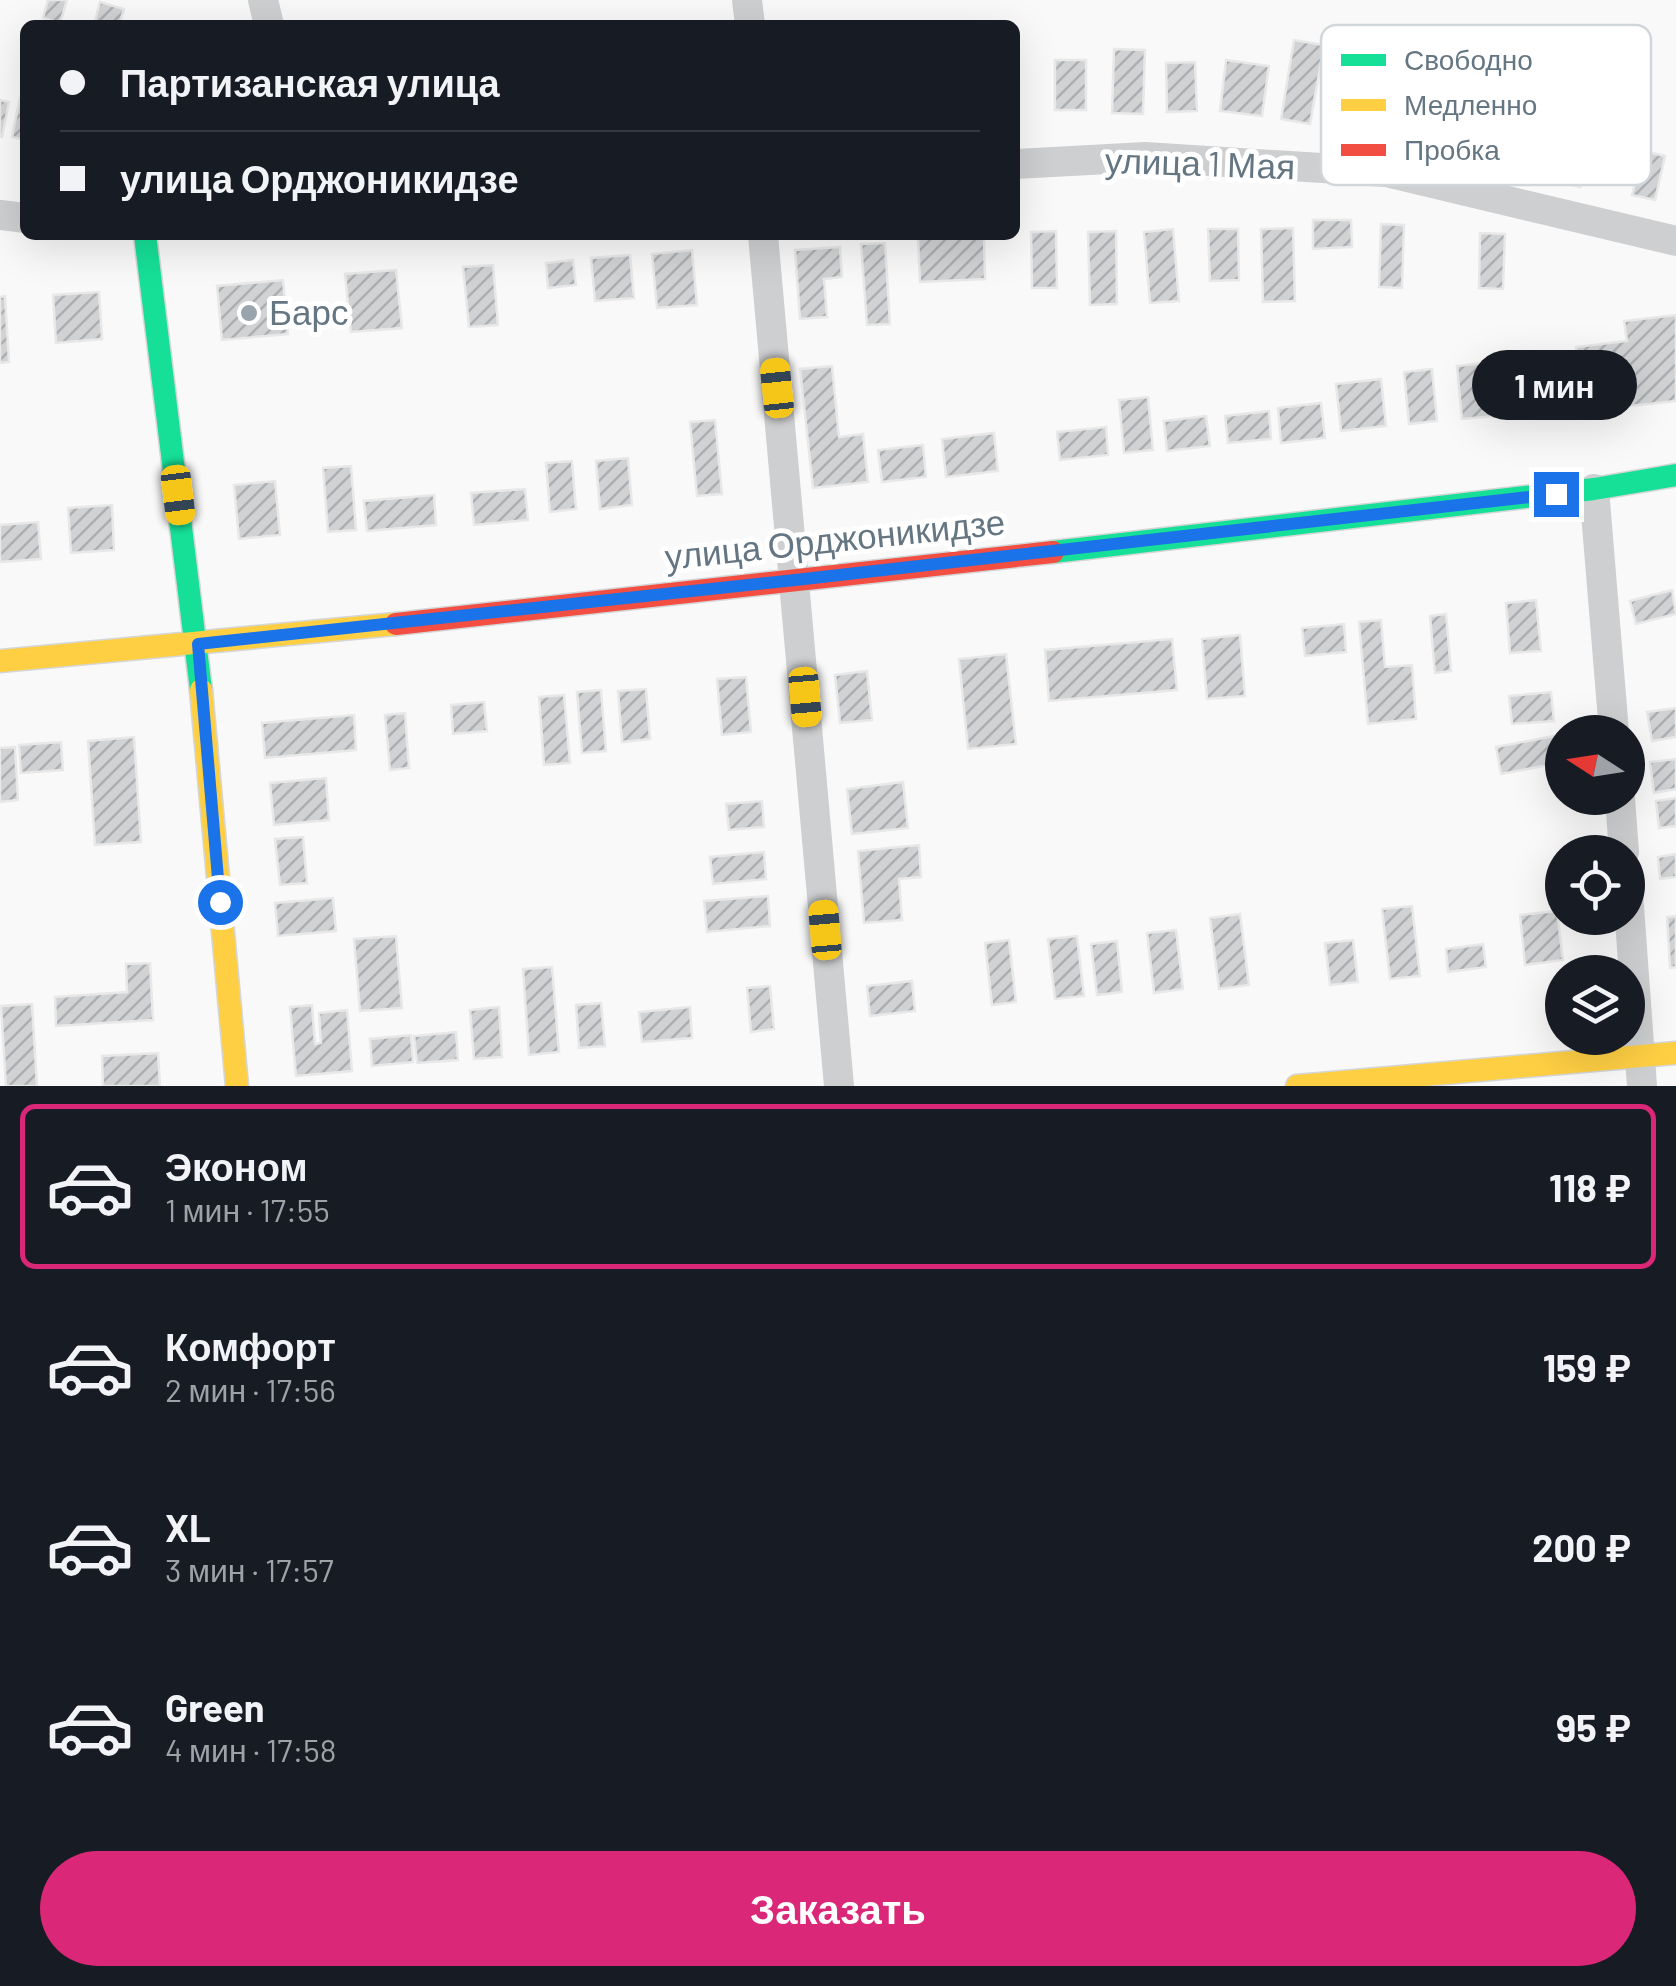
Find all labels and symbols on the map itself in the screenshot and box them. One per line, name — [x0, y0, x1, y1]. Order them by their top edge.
legend — [1321, 25, 1651, 185]
text: Свободно — [1404, 42, 1533, 76]
text: Медленно — [1404, 87, 1537, 121]
text: Пробка — [1404, 132, 1500, 166]
street label: улица 1 Мая — [1104, 138, 1296, 186]
place label: Барс — [269, 290, 348, 332]
marker: Барс — [238, 302, 260, 324]
callout: 1 мин — [1474, 349, 1638, 419]
car — [759, 357, 795, 419]
car — [159, 463, 197, 527]
route end — [1534, 472, 1579, 517]
street label: улица Орджоникидзе — [663, 499, 1007, 577]
car — [787, 666, 823, 728]
north arrow — [1545, 715, 1645, 815]
route start — [198, 880, 243, 925]
car — [807, 899, 843, 961]

